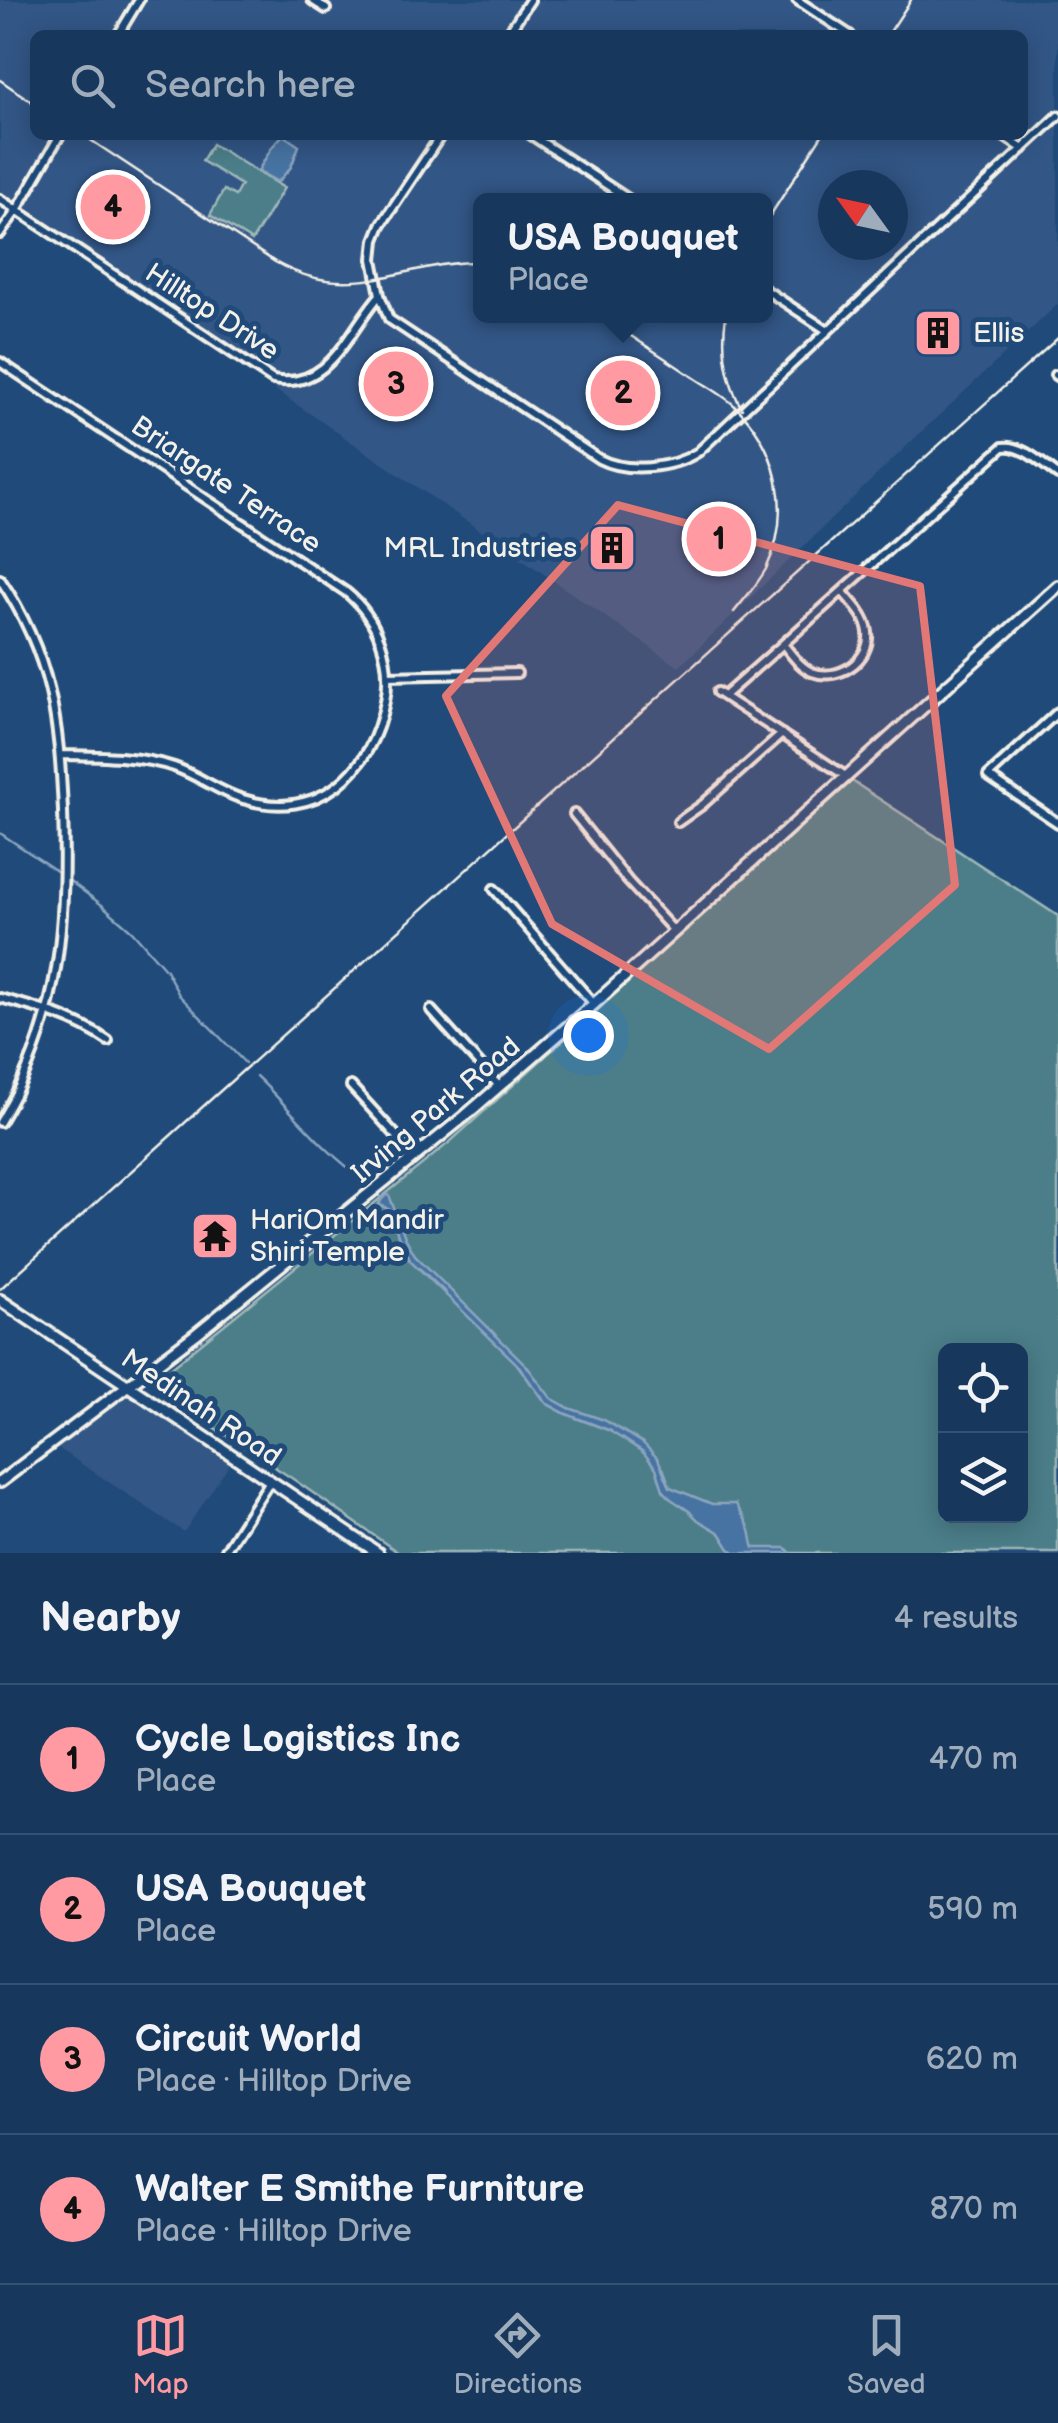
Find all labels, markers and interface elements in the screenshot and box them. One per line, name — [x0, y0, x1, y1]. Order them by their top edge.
search box — [30, 30, 1028, 140]
icon: search — [65, 58, 120, 113]
text: Search here — [145, 63, 356, 108]
pin: 4 — [80, 170, 146, 244]
north arrow — [818, 170, 908, 260]
popup — [473, 193, 773, 323]
text: USA Bouquet — [507, 216, 739, 261]
street label: Hilltop Drive — [139, 257, 285, 367]
text: Place — [507, 261, 589, 300]
building icon: Ellis — [912, 307, 964, 359]
place label: Ellis — [973, 317, 1024, 350]
pin: 3 — [364, 346, 428, 422]
pin: 2 — [590, 356, 656, 430]
street label: Briargate Terrace — [125, 409, 327, 561]
pin: 1 — [686, 502, 752, 576]
building icon: MRL Industries — [586, 522, 638, 574]
place label: MRL Industries — [384, 532, 577, 565]
your location — [563, 1010, 614, 1061]
street label: Irving Park Road — [345, 1030, 527, 1190]
place label: HariOm Mandir Shiri Temple — [250, 1204, 444, 1269]
temple icon: HariOm Mandir Shiri Temple — [189, 1210, 241, 1262]
street label: Medinah Road — [115, 1342, 287, 1474]
map controls — [938, 1343, 1028, 1523]
button: locate — [938, 1343, 1028, 1433]
button: layers — [938, 1433, 1028, 1523]
text: Nearby — [40, 1593, 180, 1644]
text: 4 results — [894, 1599, 1018, 1638]
text: Cycle Logistics Inc — [135, 1717, 461, 1762]
text: 1 — [66, 1740, 79, 1779]
text: 470 m — [929, 1740, 1018, 1779]
text: Place — [135, 1762, 216, 1801]
text: USA Bouquet — [135, 1867, 366, 1912]
text: 2 — [63, 1890, 82, 1929]
text: 590 m — [927, 1890, 1018, 1929]
text: Place — [135, 1912, 216, 1951]
text: Circuit World — [135, 2017, 362, 2062]
text: 3 — [63, 2040, 82, 2079]
text: 620 m — [926, 2040, 1018, 2079]
text: Place · Hilltop Drive — [135, 2062, 412, 2101]
text: Walter E Smithe Furniture — [135, 2167, 584, 2212]
text: 4 — [63, 2190, 82, 2229]
text: 870 m — [930, 2190, 1018, 2229]
text: Place · Hilltop Drive — [135, 2212, 412, 2251]
tab: Map — [132, 2308, 189, 2401]
tab: Directions — [453, 2308, 582, 2401]
tab: Saved — [847, 2308, 926, 2401]

